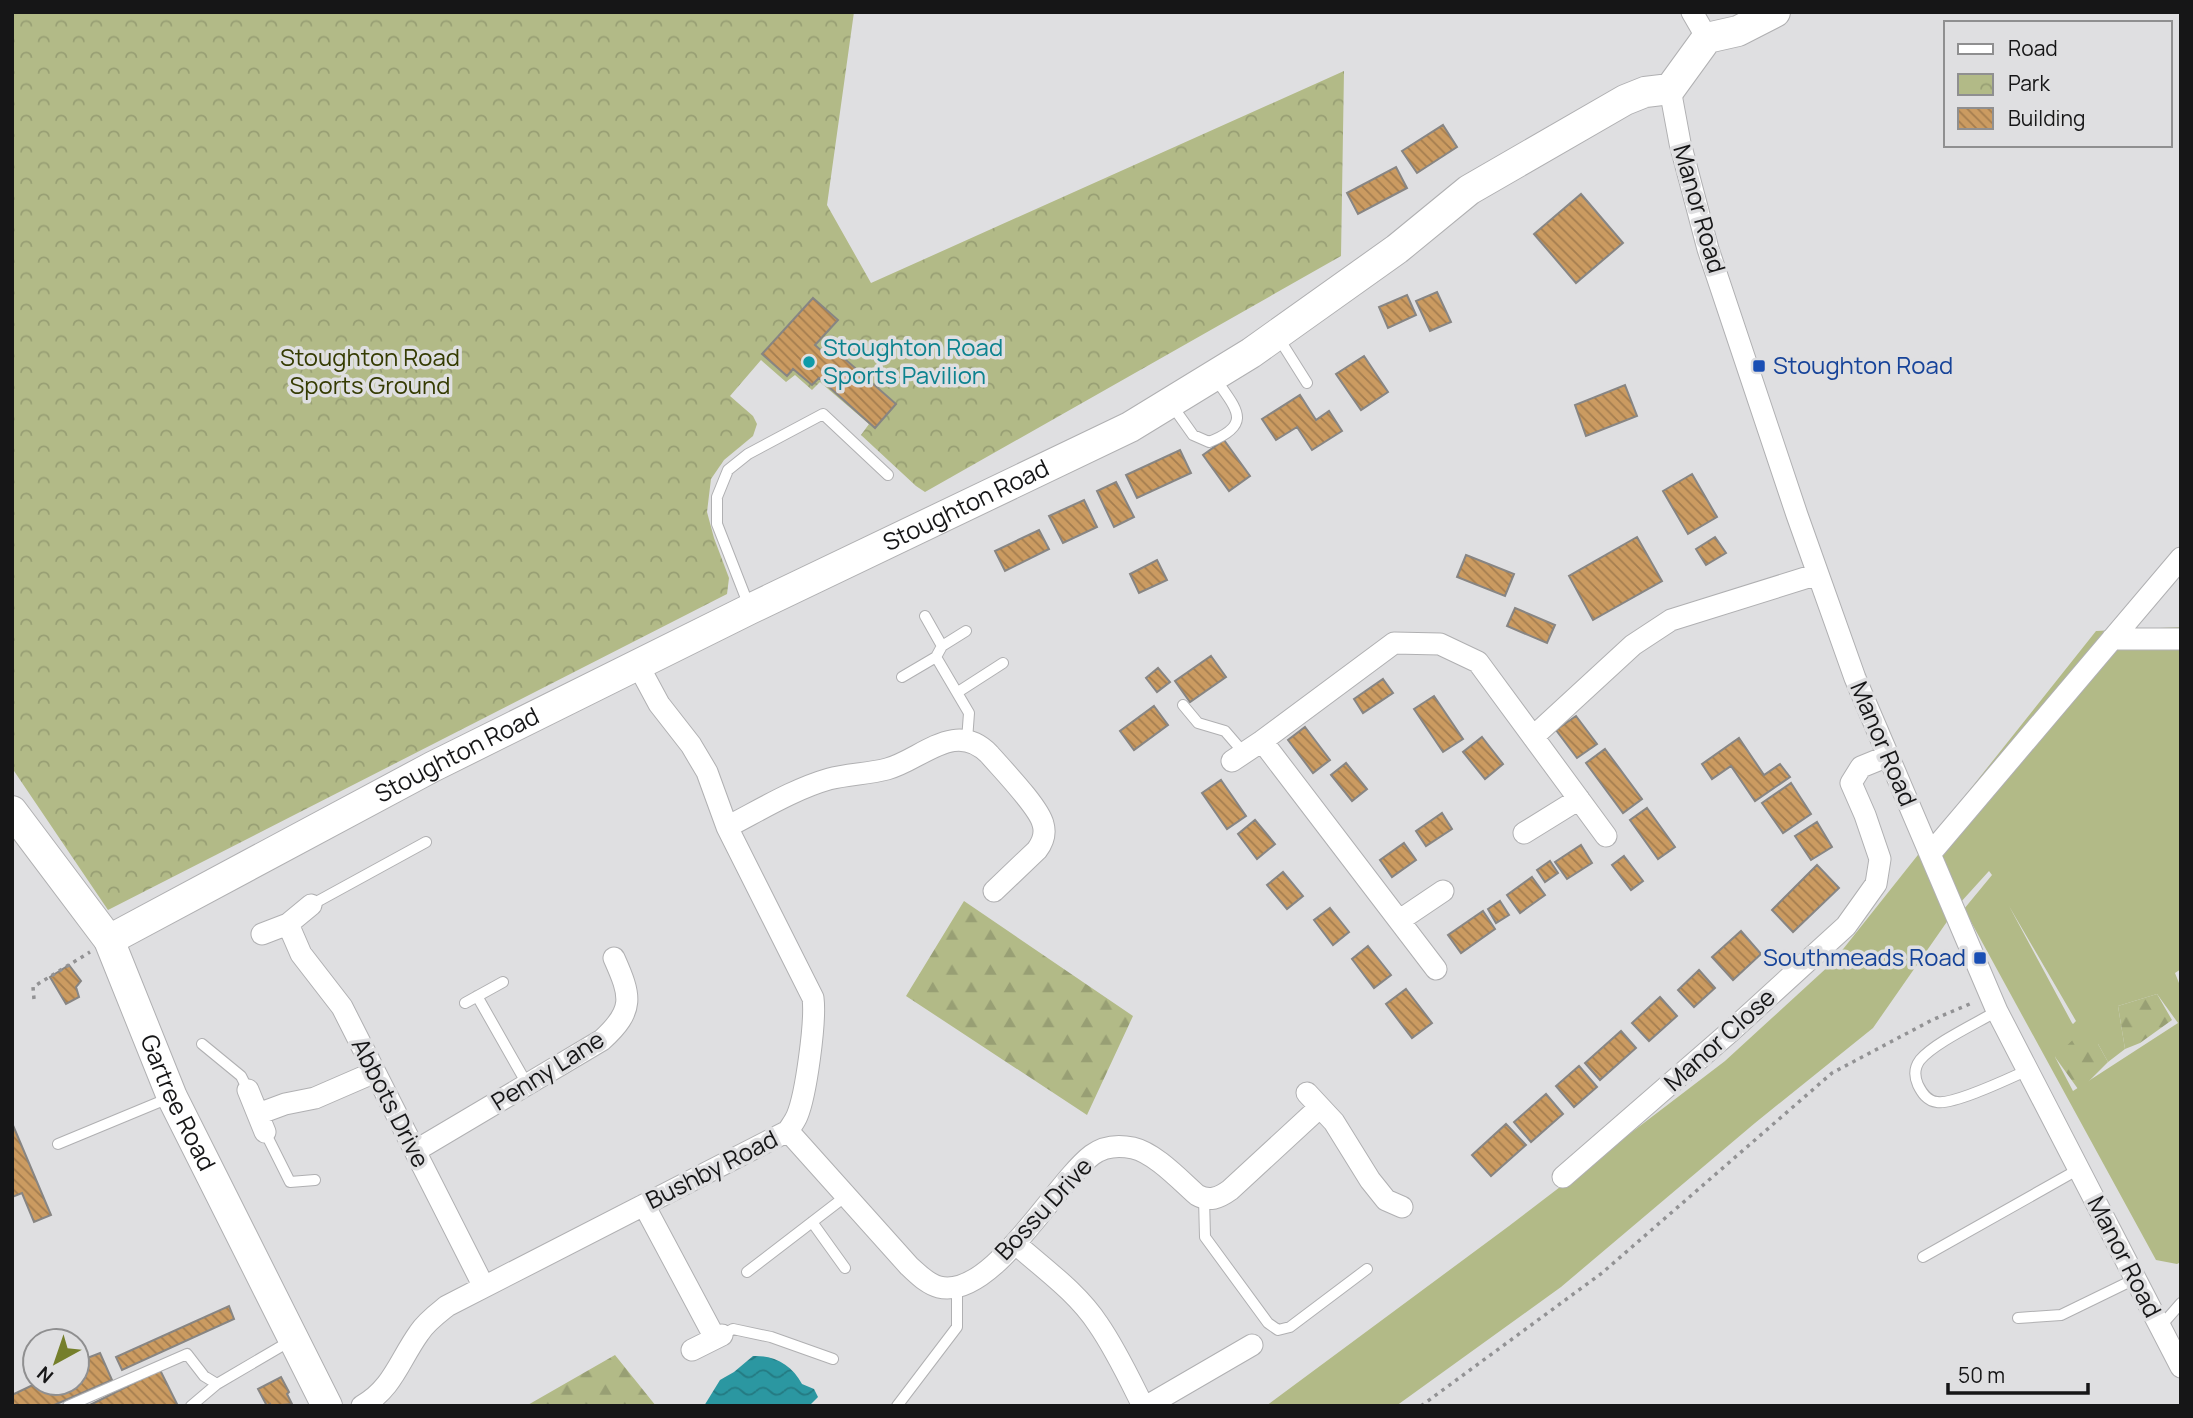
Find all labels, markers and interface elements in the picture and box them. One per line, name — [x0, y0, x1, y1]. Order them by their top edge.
legend — [1944, 21, 2172, 147]
text: Road — [2008, 34, 2058, 62]
text: Park — [2008, 69, 2050, 97]
text: Building — [2008, 104, 2085, 132]
street label: Manor Road — [1666, 140, 1735, 277]
place label: Stoughton Road Sports Pavilion — [823, 330, 1003, 391]
park label: Stoughton Road Sports Ground — [280, 340, 460, 401]
place label: Stoughton Road — [1773, 348, 1953, 381]
marker: Stoughton Road Sports Pavilion — [801, 354, 817, 370]
marker: Stoughton Road — [1751, 358, 1767, 374]
street label: Stoughton Road — [877, 450, 1054, 558]
street label: Manor Road — [1843, 676, 1925, 811]
street label: Stoughton Road — [368, 699, 544, 810]
place label: Southmeads Road — [1763, 940, 1966, 973]
marker: Southmeads Road — [1972, 950, 1988, 966]
street label: Manor Close — [1656, 980, 1782, 1098]
street label: Penny Lane — [484, 1022, 610, 1117]
street label: Gartree Road — [134, 1029, 224, 1176]
street label: Abbots Drive — [345, 1032, 438, 1173]
street label: Bushby Road — [640, 1121, 783, 1216]
street label: Bossu Drive — [987, 1149, 1099, 1266]
street label: Manor Road — [2081, 1190, 2170, 1323]
north arrow — [21, 1327, 91, 1397]
scale bar — [1948, 1352, 2088, 1396]
text: N — [31, 1361, 59, 1389]
text: 50 m — [1958, 1361, 2005, 1389]

